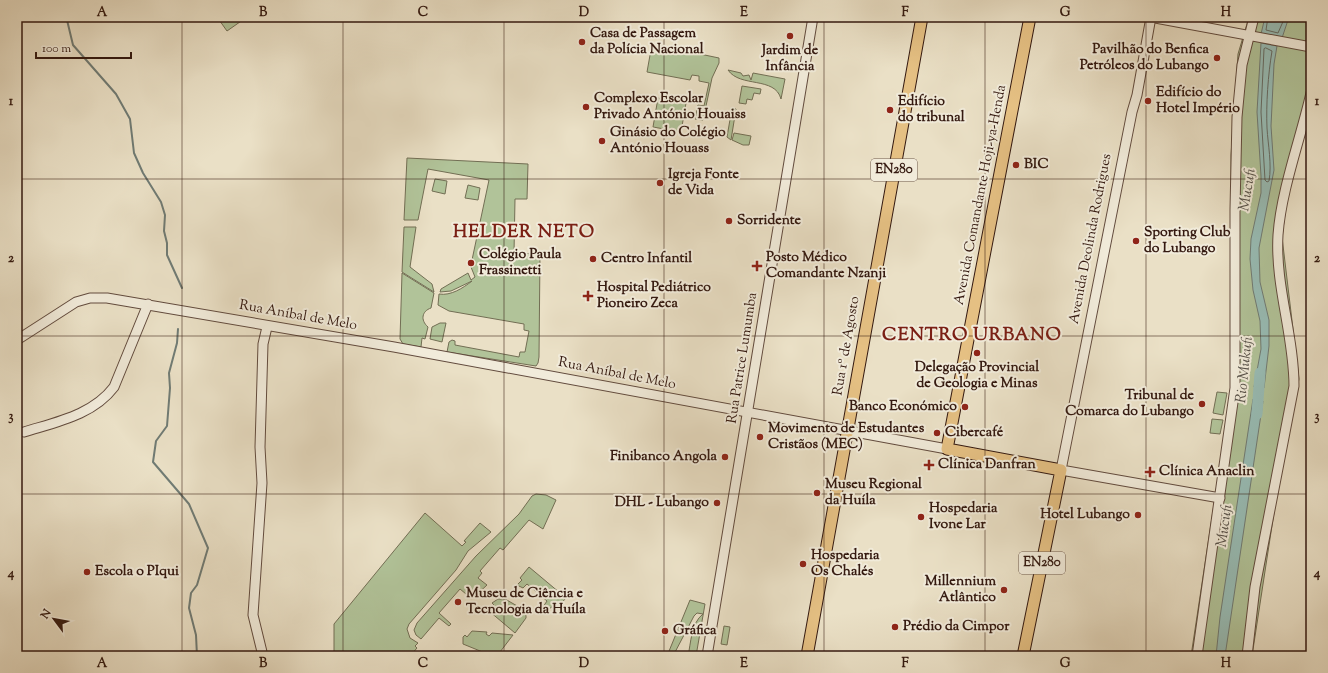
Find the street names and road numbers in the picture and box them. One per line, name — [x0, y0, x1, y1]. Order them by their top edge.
street label: Avenida Comandante Hoji-ya-Henda — [950, 83, 1012, 307]
street label: Avenida Deolinda Rodrigues — [1065, 152, 1117, 326]
road number: EN280 — [871, 159, 917, 181]
street label: Rua Patrice Lumumba — [723, 290, 763, 425]
street label: Rua 1º de Agosto — [828, 294, 866, 397]
street label: Rua Aníbal de Melo — [237, 296, 359, 336]
street label: Rua Aníbal de Melo — [556, 353, 678, 395]
road number: EN280 — [1019, 552, 1065, 574]

